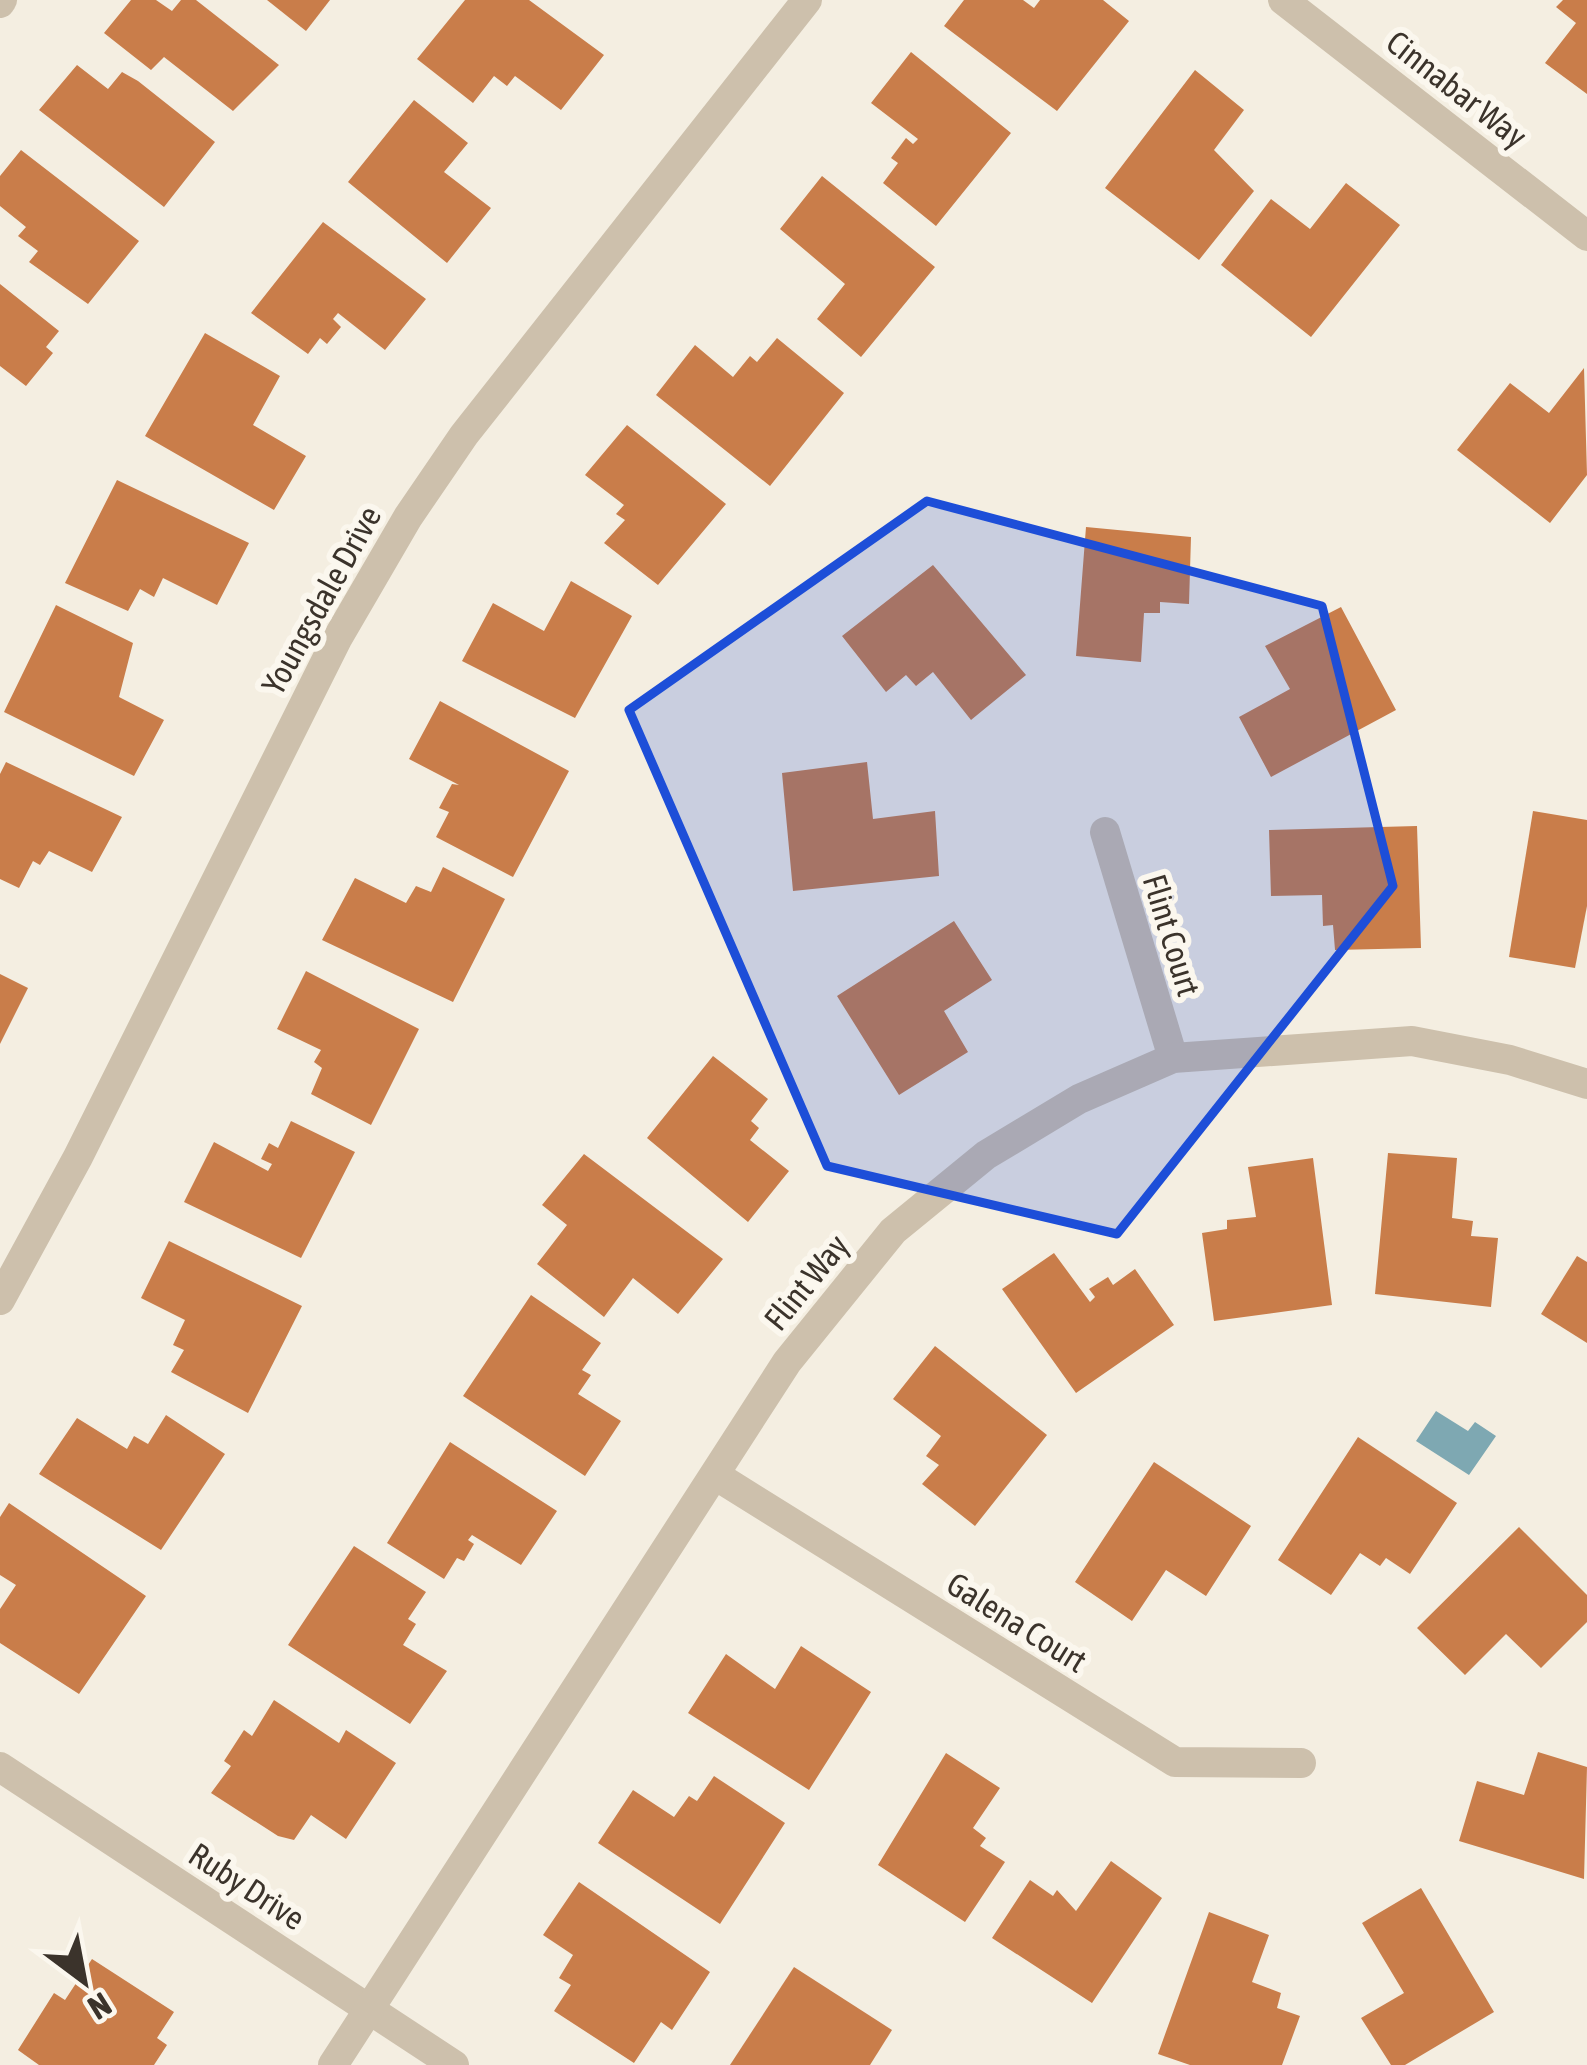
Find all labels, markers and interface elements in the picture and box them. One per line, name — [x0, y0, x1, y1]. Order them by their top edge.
street label: Cinnabar Way — [1380, 23, 1534, 155]
street label: Youngsdale Drive — [254, 499, 388, 701]
street label: Flint Court — [1136, 870, 1208, 1000]
street label: Flint Way — [756, 1227, 856, 1337]
street label: Galena Court — [940, 1564, 1094, 1680]
street label: Ruby Drive — [182, 1835, 312, 1937]
north arrow — [24, 1921, 144, 2041]
text: N — [82, 1985, 118, 2028]

